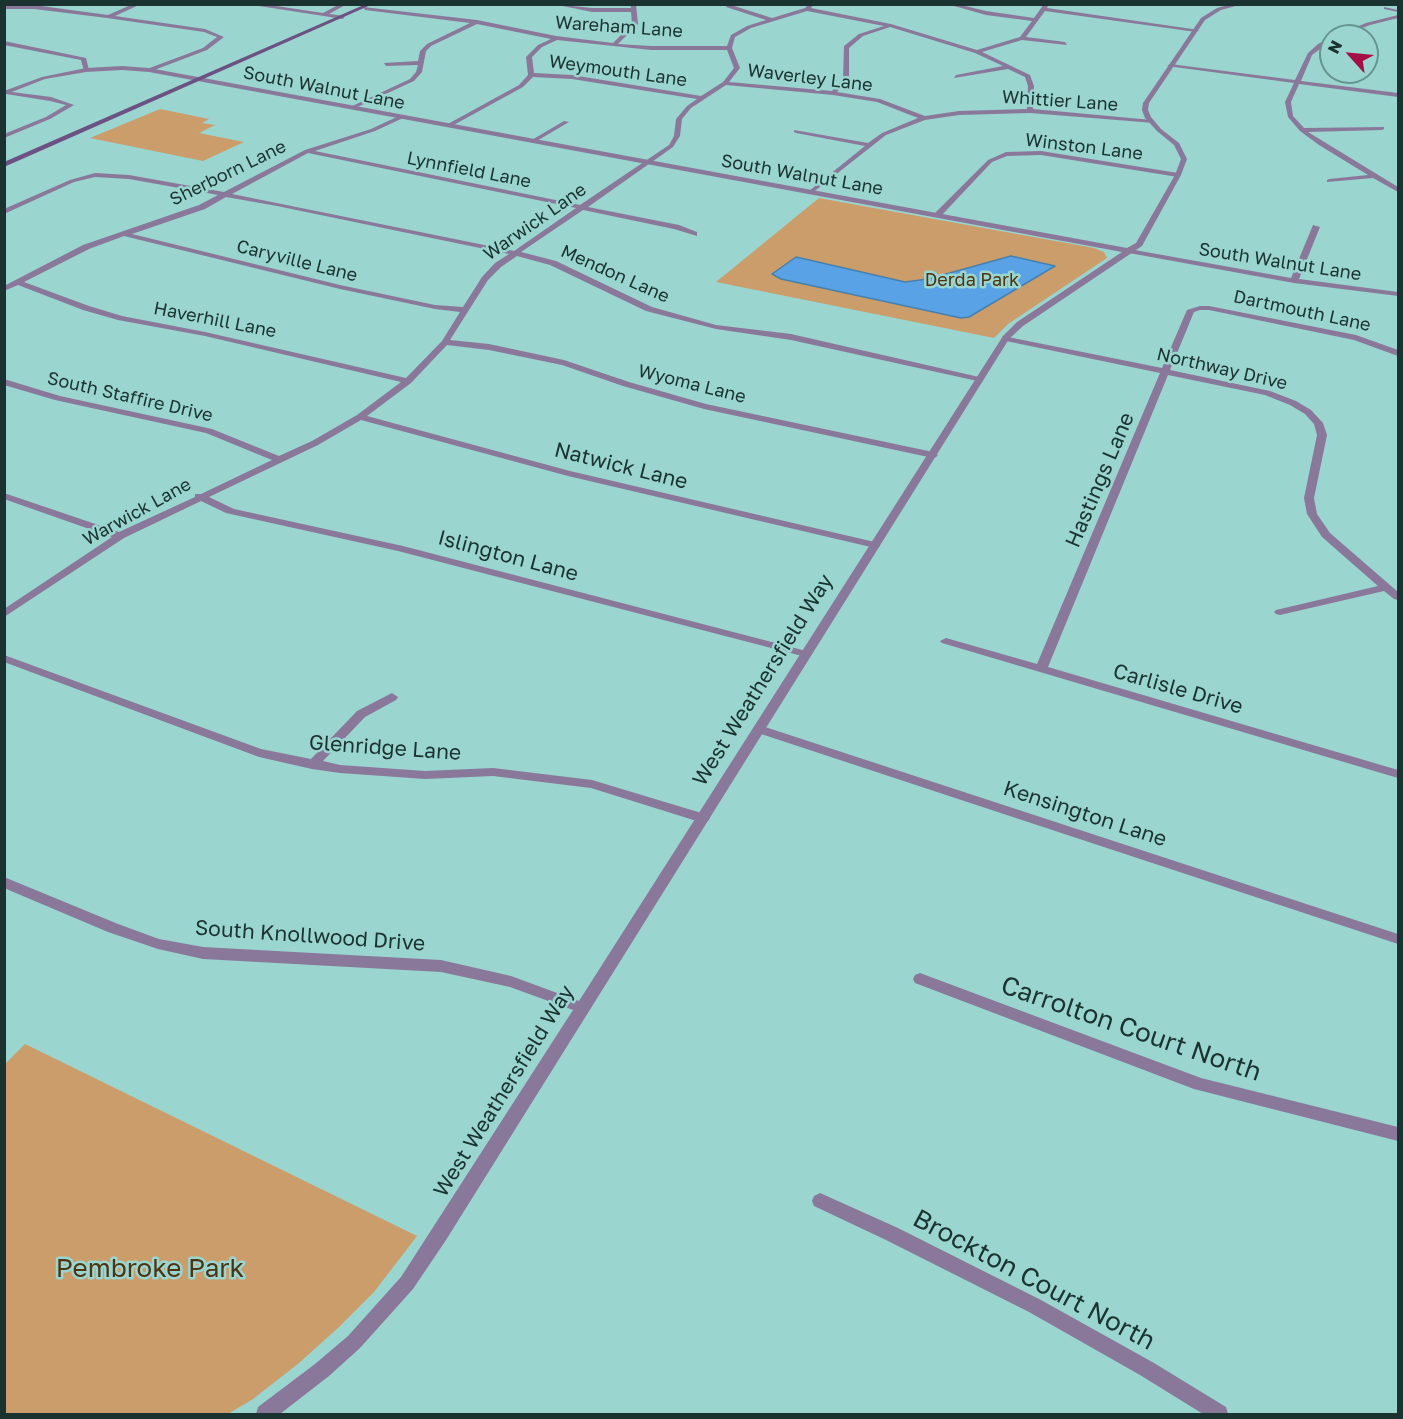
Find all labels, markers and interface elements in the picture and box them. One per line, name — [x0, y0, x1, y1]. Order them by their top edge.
street label: Wareham Lane — [555, 12, 683, 42]
north arrow — [1319, 24, 1379, 84]
text: N — [1323, 37, 1346, 57]
street label: Weymouth Lane — [548, 51, 688, 91]
street label: Waverley Lane — [746, 60, 874, 96]
street label: South Walnut Lane — [241, 62, 407, 114]
street label: Whittier Lane — [1001, 86, 1119, 116]
street label: Winston Lane — [1024, 129, 1144, 165]
street label: Sherborn Lane — [166, 136, 290, 210]
street label: Lynnfield Lane — [405, 147, 533, 193]
street label: South Walnut Lane — [719, 150, 885, 200]
street label: Warwick Lane — [480, 179, 590, 265]
street label: Caryville Lane — [234, 236, 360, 286]
street label: South Walnut Lane — [1197, 238, 1363, 286]
street label: Mendon Lane — [557, 240, 673, 308]
park label: Derda Park — [925, 269, 1019, 291]
street label: Dartmouth Lane — [1231, 286, 1373, 336]
street label: Haverhill Lane — [152, 298, 278, 342]
street label: Northway Drive — [1155, 343, 1289, 395]
street label: Wyoma Lane — [636, 360, 748, 408]
street label: South Staffire Drive — [45, 367, 215, 427]
street label: Hastings Lane — [1060, 409, 1140, 551]
street label: Natwick Lane — [552, 437, 690, 495]
street label: Warwick Lane — [79, 473, 195, 551]
street label: Islington Lane — [435, 525, 581, 587]
street label: West Weathersfield Way — [687, 569, 839, 791]
street label: Carlisle Drive — [1110, 658, 1246, 720]
street label: Glenridge Lane — [308, 730, 462, 766]
street label: Kensington Lane — [1000, 776, 1170, 852]
street label: South Knollwood Drive — [194, 915, 426, 957]
street label: Carrolton Court North — [997, 970, 1265, 1088]
street label: West Weathersfield Way — [428, 980, 580, 1202]
street label: Brockton Court North — [908, 1203, 1160, 1357]
park label: Pembroke Park — [56, 1253, 244, 1285]

